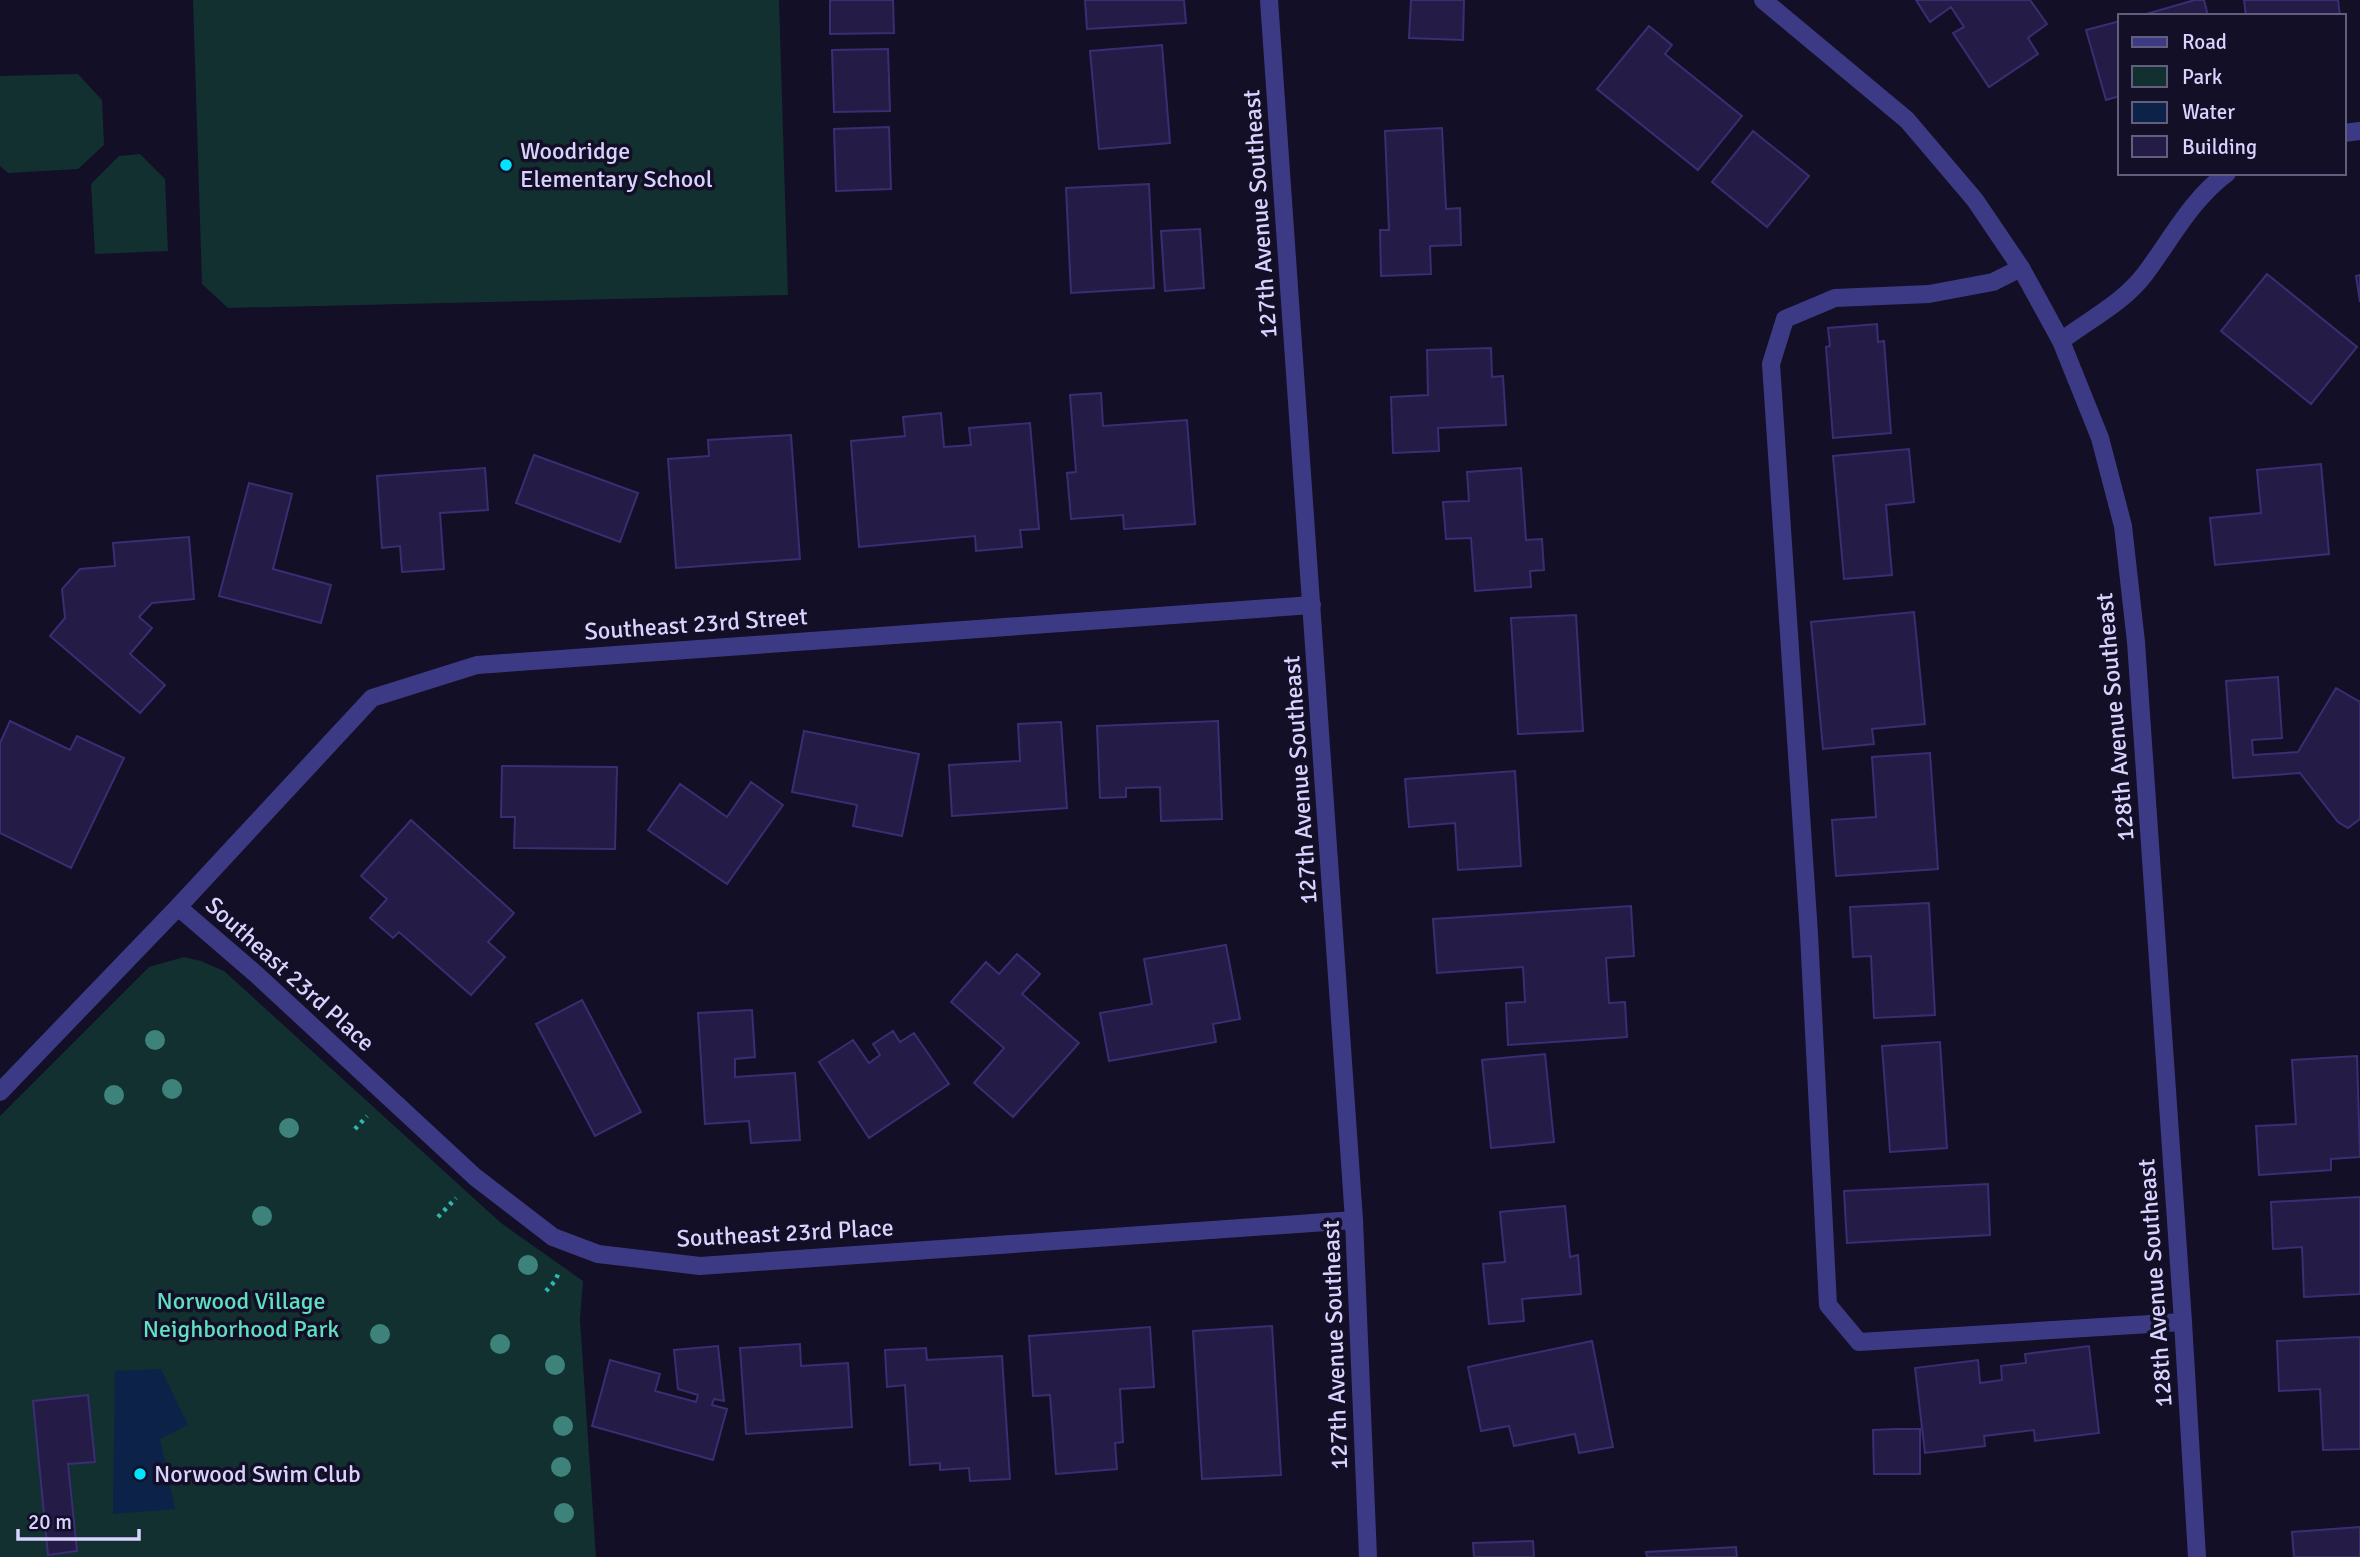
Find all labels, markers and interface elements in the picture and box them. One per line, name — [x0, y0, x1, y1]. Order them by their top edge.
legend — [2118, 14, 2346, 175]
text: Road — [2182, 29, 2227, 55]
text: Park — [2182, 64, 2223, 90]
street label: 127th Avenue Southeast — [1236, 89, 1284, 339]
text: Water — [2182, 99, 2235, 125]
text: Building — [2182, 134, 2257, 160]
place label: Woodridge Elementary School — [520, 136, 713, 194]
marker: Woodridge Elementary School — [498, 157, 514, 173]
street label: 128th Avenue Southeast — [2089, 591, 2141, 843]
street label: Southeast 23rd Street — [583, 601, 809, 647]
street label: 127th Avenue Southeast — [1276, 655, 1324, 905]
street label: Southeast 23rd Place — [199, 890, 381, 1058]
street label: 128th Avenue Southeast — [2131, 1158, 2179, 1408]
street label: Southeast 23rd Place — [676, 1212, 894, 1254]
street label: 127th Avenue Southeast — [1316, 1220, 1354, 1470]
park label: Norwood Village Neighborhood Park — [143, 1286, 339, 1344]
place label: Norwood Swim Club — [154, 1459, 361, 1489]
marker: Norwood Swim Club — [132, 1466, 148, 1482]
scale bar — [18, 1498, 138, 1542]
text: 20 m — [28, 1509, 72, 1535]

